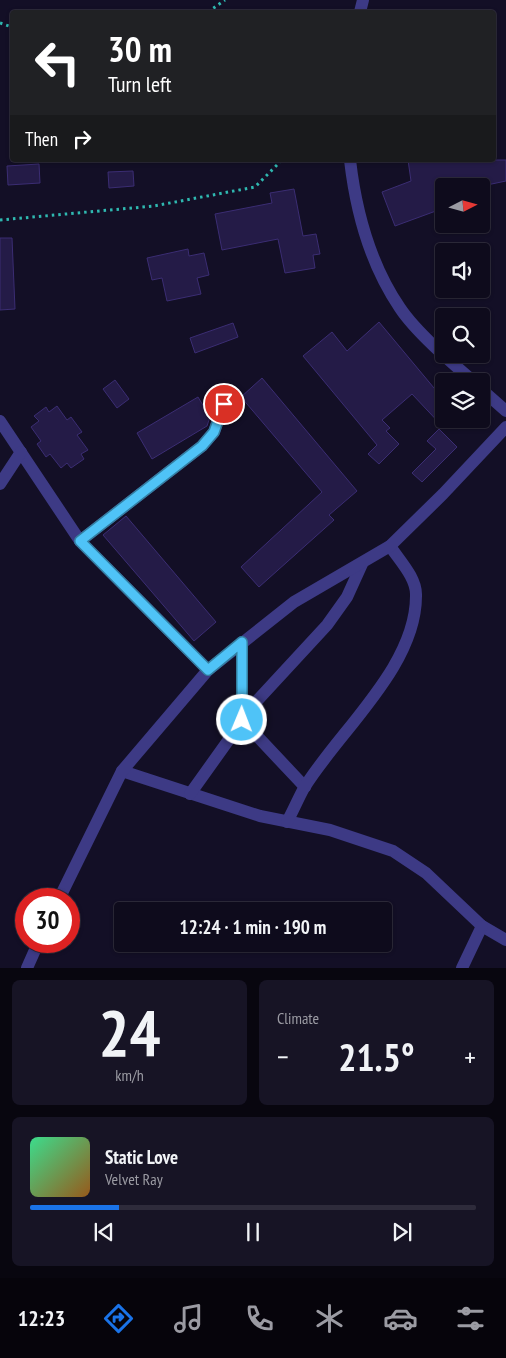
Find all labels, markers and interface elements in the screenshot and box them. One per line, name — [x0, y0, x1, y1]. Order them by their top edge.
text: 30 m — [108, 26, 172, 72]
icon: left — [25, 30, 90, 95]
text: Turn left — [108, 70, 172, 98]
icon: right — [68, 125, 96, 153]
text: Then — [25, 127, 58, 151]
north arrow — [435, 178, 490, 232]
map controls — [435, 178, 490, 428]
button: sound — [435, 243, 490, 298]
button: search — [435, 308, 490, 363]
button: layers — [435, 373, 490, 428]
pin — [203, 383, 245, 425]
icon: arrive — [210, 390, 238, 418]
position arrow — [215, 693, 267, 745]
speed limit sign: 30 — [15, 888, 80, 953]
text: 12:24 · 1 min · 190 m — [180, 915, 326, 939]
text: 24 — [98, 990, 161, 1074]
text: Climate — [277, 1008, 319, 1028]
text: 21.5° — [338, 1032, 415, 1081]
text: − — [277, 1038, 289, 1075]
text: + — [464, 1038, 476, 1075]
text: km/h — [115, 1065, 144, 1085]
text: Static Love — [105, 1145, 178, 1169]
text: Velvet Ray — [105, 1169, 163, 1189]
icon: previous — [90, 1218, 118, 1246]
icon: pause — [239, 1218, 267, 1246]
icon: next — [388, 1218, 416, 1246]
icon: directions — [101, 1301, 136, 1336]
icon: music — [171, 1301, 206, 1336]
icon: phone — [242, 1301, 277, 1336]
icon: climate — [312, 1301, 347, 1336]
icon: car — [383, 1301, 418, 1336]
icon: filters — [453, 1301, 488, 1336]
text: 12:23 — [18, 1304, 65, 1332]

